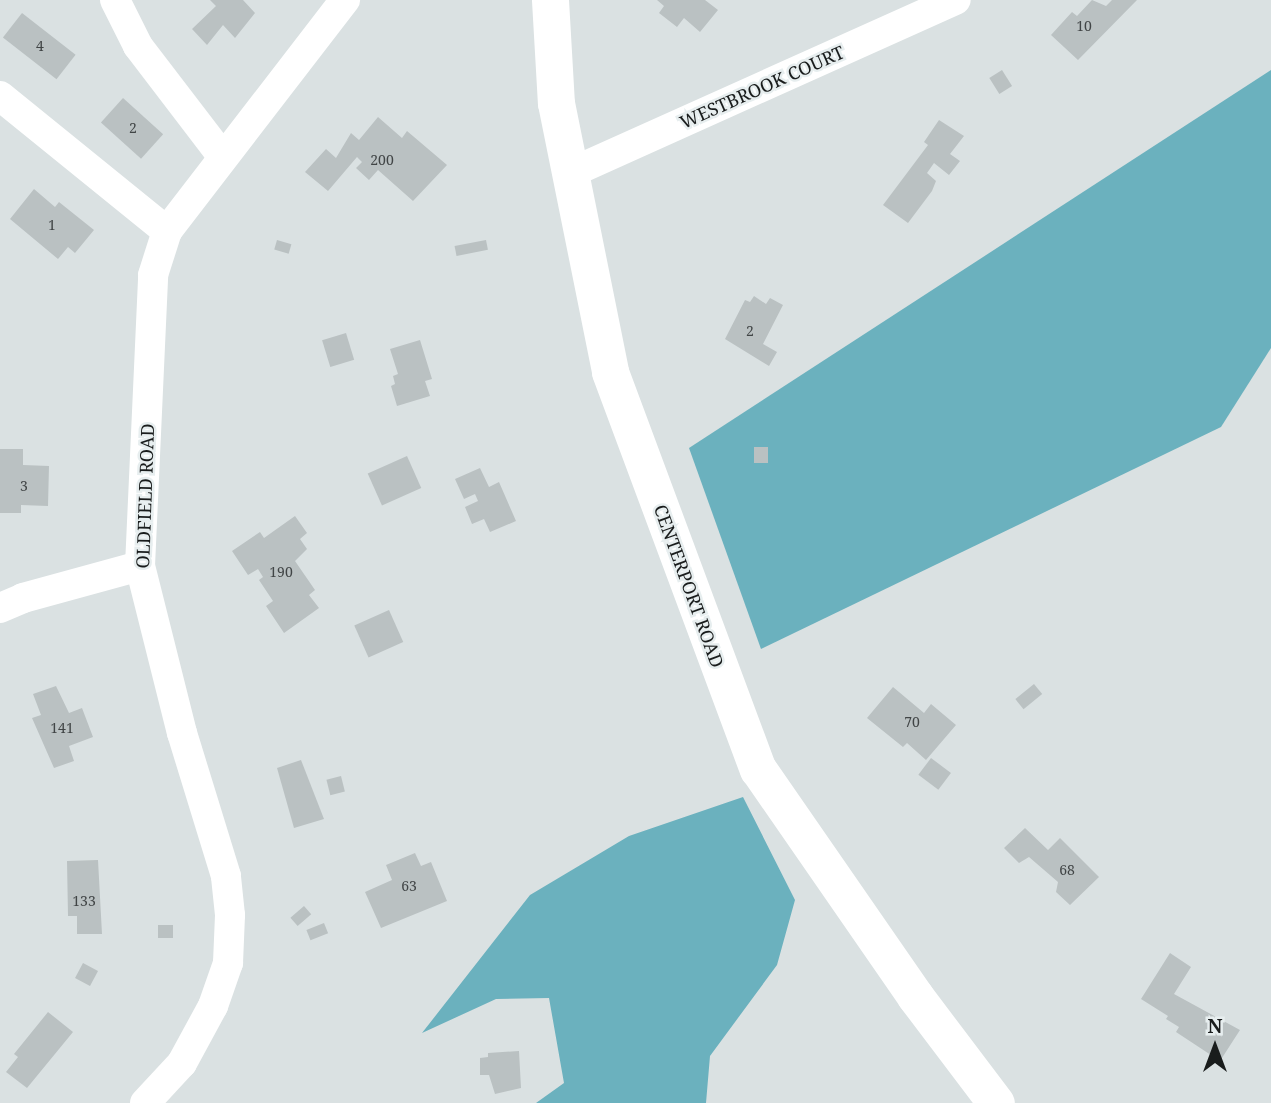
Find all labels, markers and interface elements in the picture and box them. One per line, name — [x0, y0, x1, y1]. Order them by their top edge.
house number: 10 — [1076, 18, 1092, 34]
house number: 4 — [36, 38, 44, 54]
street label: WESTBROOK COURT — [677, 41, 847, 133]
house number: 2 — [129, 120, 137, 136]
house number: 200 — [370, 152, 394, 168]
house number: 1 — [48, 217, 56, 233]
house number: 2 — [746, 323, 754, 339]
street label: OLDFIELD ROAD — [132, 423, 158, 569]
house number: 3 — [20, 478, 28, 494]
street label: CENTERPORT ROAD — [649, 502, 729, 670]
house number: 190 — [269, 564, 293, 580]
house number: 70 — [904, 714, 920, 730]
house number: 141 — [50, 720, 74, 736]
house number: 68 — [1059, 862, 1075, 878]
house number: 63 — [401, 878, 417, 894]
house number: 133 — [72, 893, 96, 909]
north arrow — [1180, 1012, 1250, 1082]
text: N — [1208, 1013, 1222, 1039]

